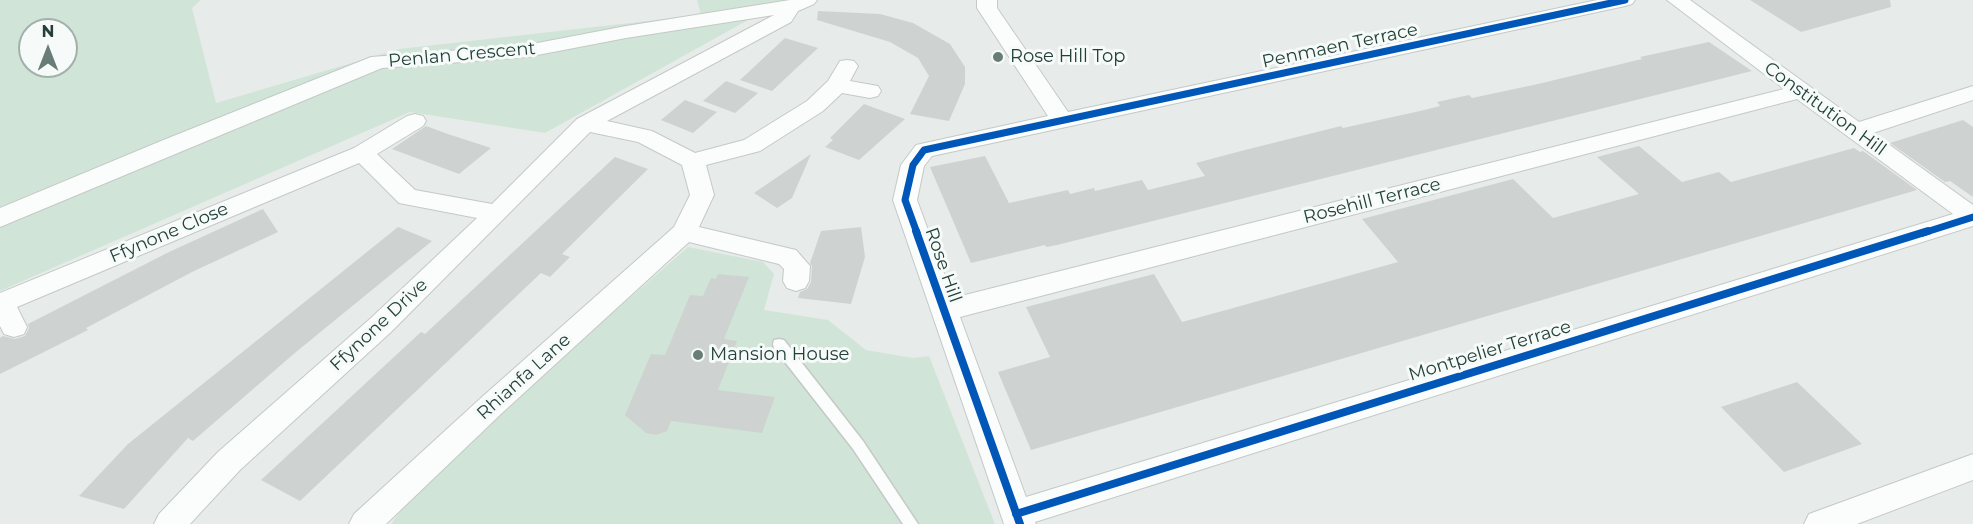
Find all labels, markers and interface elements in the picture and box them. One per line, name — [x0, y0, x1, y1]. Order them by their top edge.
north arrow — [18, 18, 78, 78]
street label: Penmaen Terrace — [1260, 19, 1420, 73]
text: N — [42, 22, 54, 41]
street label: Penlan Crescent — [387, 38, 537, 72]
place label: Rose Hill Top — [1010, 46, 1125, 68]
marker: Rose Hill Top — [991, 50, 1005, 64]
street label: Constitution Hill — [1760, 58, 1890, 160]
street label: Rosehill Terrace — [1301, 174, 1443, 228]
street label: Ffynone Close — [106, 198, 232, 268]
street label: Rose Hill — [920, 225, 966, 305]
street label: Ffynone Drive — [326, 274, 432, 376]
street label: Montpelier Terrace — [1406, 316, 1574, 386]
street label: Rhianfa Lane — [473, 329, 575, 425]
place label: Mansion House — [710, 344, 849, 366]
marker: Mansion House — [691, 348, 705, 362]

